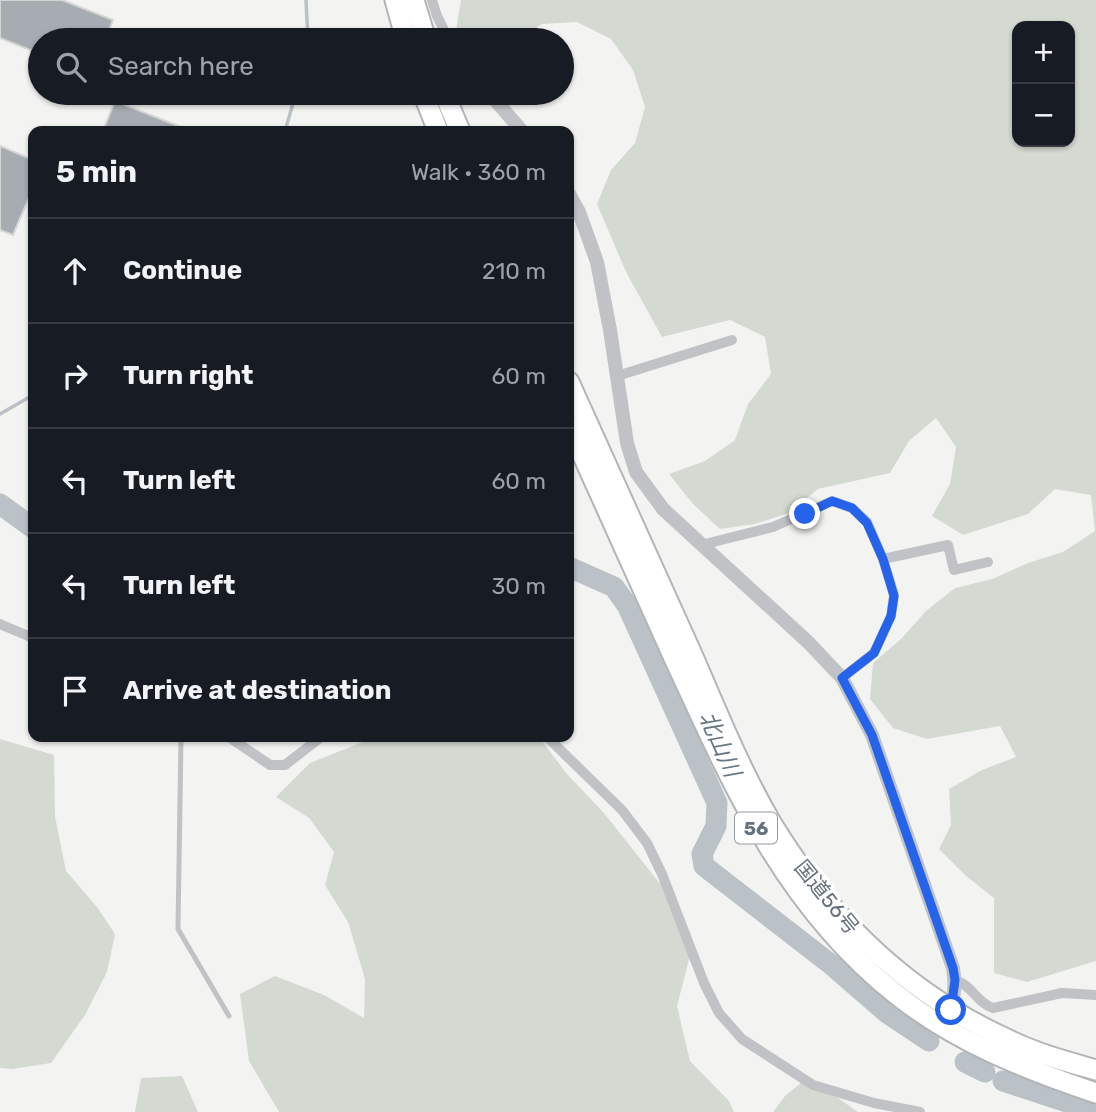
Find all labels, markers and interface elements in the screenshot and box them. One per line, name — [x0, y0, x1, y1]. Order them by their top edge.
map controls — [1012, 21, 1075, 147]
button: + — [1012, 21, 1075, 84]
search box — [28, 28, 574, 105]
icon: search — [52, 48, 90, 86]
text: Search here — [108, 51, 254, 82]
button: − — [1012, 84, 1075, 147]
text: 5 min — [56, 154, 137, 190]
text: Walk · 360 m — [411, 158, 546, 186]
icon: ahead — [56, 252, 94, 290]
text: Continue — [123, 255, 242, 286]
text: 210 m — [482, 257, 546, 285]
icon: right — [56, 357, 94, 395]
text: Turn right — [123, 360, 253, 391]
text: 60 m — [491, 362, 546, 390]
icon: left — [56, 462, 94, 500]
text: Turn left — [123, 465, 235, 496]
text: 60 m — [491, 467, 546, 495]
route end — [789, 498, 820, 529]
icon: left — [56, 567, 94, 605]
text: Turn left — [123, 570, 235, 601]
text: 30 m — [491, 572, 546, 600]
icon: arrive — [56, 672, 94, 710]
text: Arrive at destination — [123, 675, 391, 706]
water label: 北山川 — [693, 707, 748, 784]
road number: 56 — [735, 813, 777, 844]
street label: 国道56号 — [790, 855, 864, 939]
route start — [935, 994, 966, 1025]

